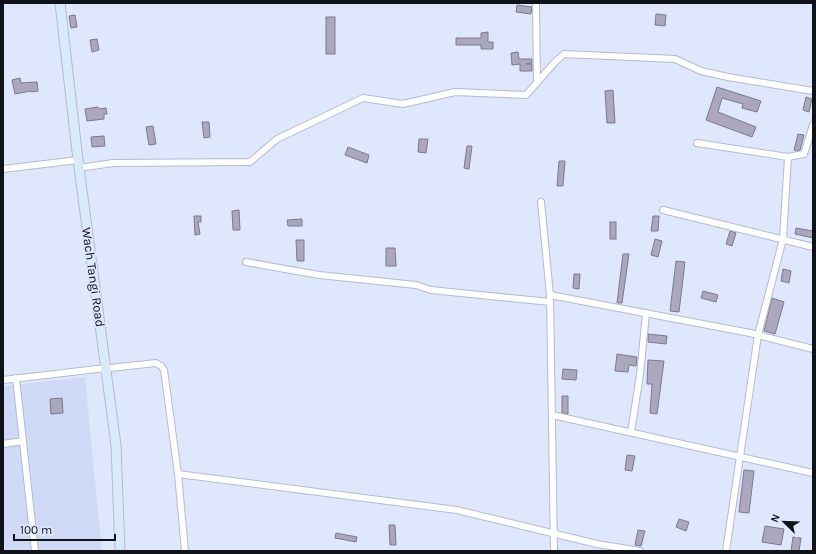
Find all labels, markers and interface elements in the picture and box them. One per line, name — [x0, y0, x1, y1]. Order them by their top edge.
street label: Wach Tangi Road — [79, 226, 108, 328]
north arrow — [764, 502, 804, 542]
text: N — [768, 512, 783, 524]
scale bar — [14, 516, 115, 542]
text: 100 m — [20, 523, 52, 537]

